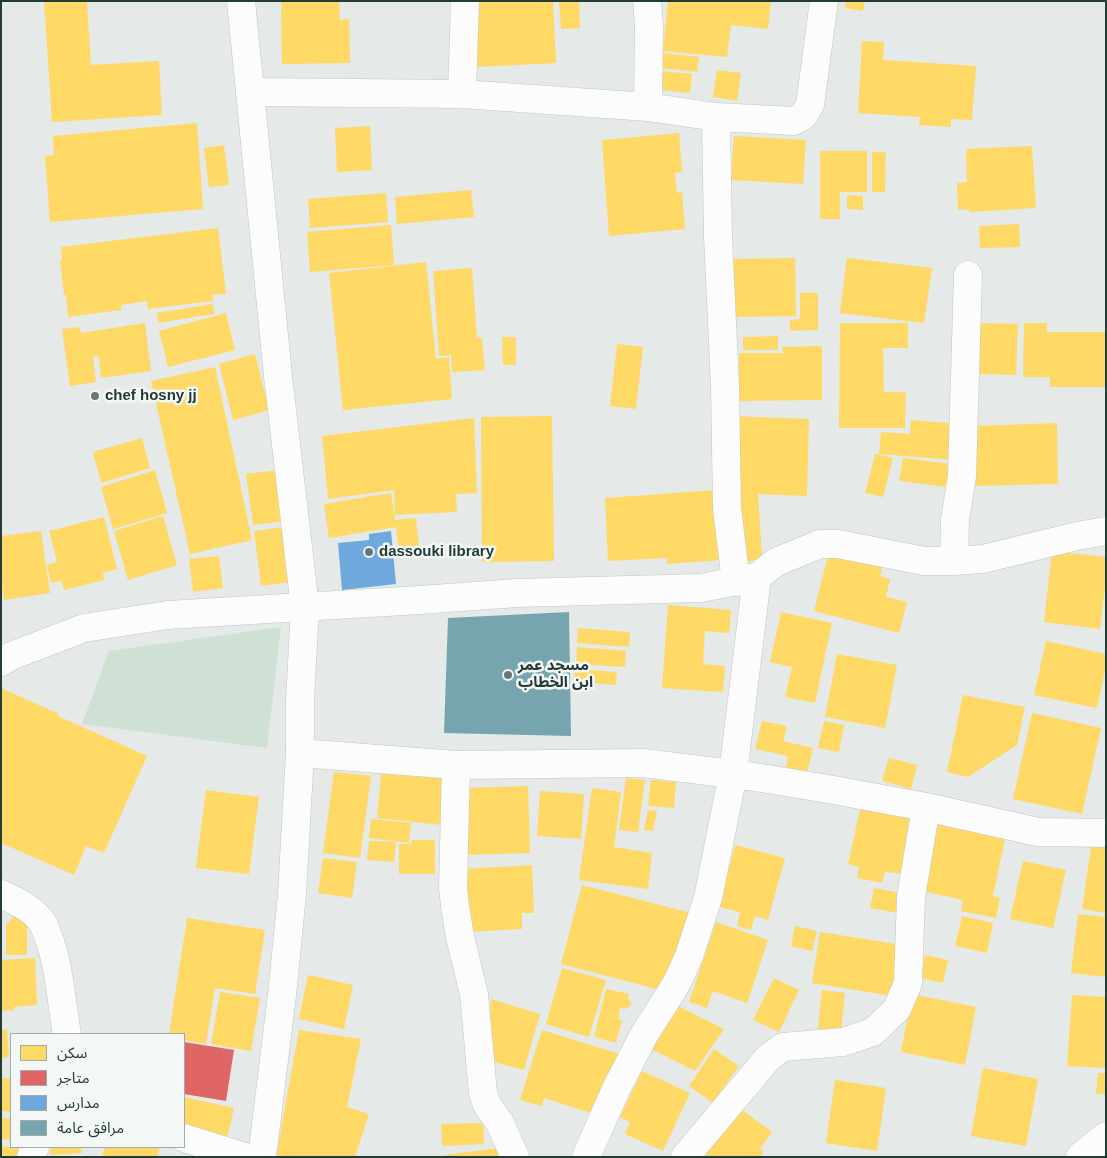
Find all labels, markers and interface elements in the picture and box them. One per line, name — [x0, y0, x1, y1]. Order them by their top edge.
place label: chef hosny jj — [105, 387, 197, 405]
marker: chef hosny jj — [89, 390, 101, 402]
place label: dassouki library — [379, 543, 494, 561]
marker: dassouki library — [363, 546, 375, 558]
place label: مسجد عمر ابن الخطاب — [518, 657, 593, 692]
marker: مسجد عمر ابن الخطاب — [502, 669, 514, 681]
legend — [10, 1033, 185, 1148]
text: سكن — [57, 1044, 87, 1061]
text: متاجر — [57, 1069, 90, 1086]
text: مدارس — [57, 1094, 100, 1111]
text: مرافق عامة — [57, 1119, 124, 1136]

